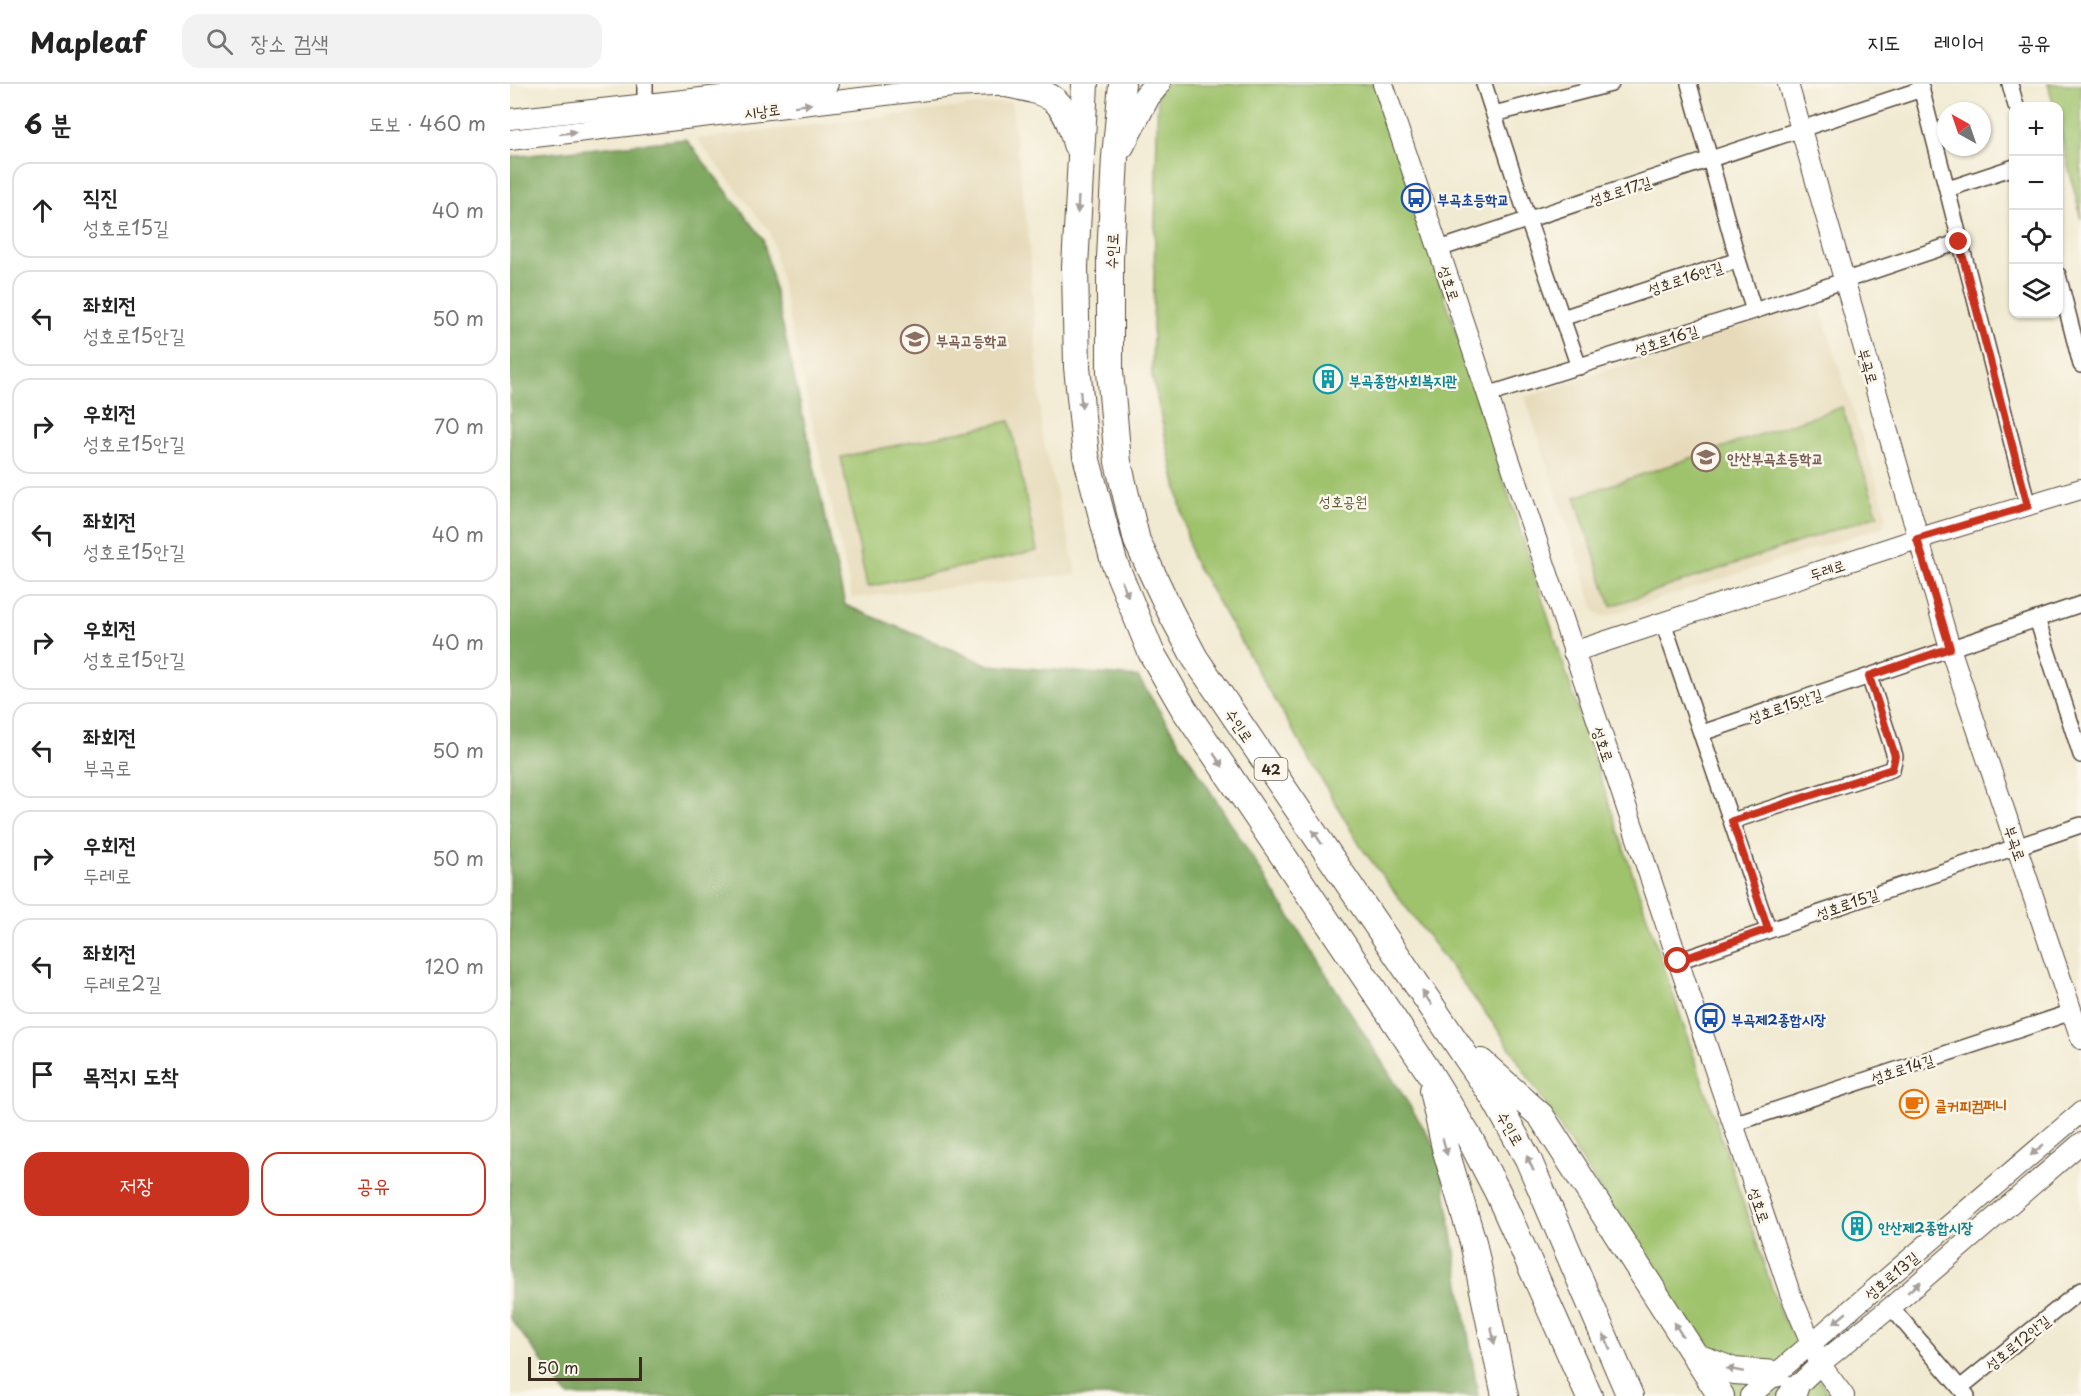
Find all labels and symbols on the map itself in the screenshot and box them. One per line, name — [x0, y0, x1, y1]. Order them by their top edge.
street label: 시낭로 — [743, 96, 781, 124]
one-way arrow — [794, 100, 813, 110]
north arrow — [1937, 102, 1991, 156]
one-way arrow — [559, 128, 578, 138]
street label: 성호로17길 — [1586, 169, 1654, 211]
bus stop icon: 부곡초등학교 — [1400, 182, 1432, 214]
place label: 부곡초등학교 — [1437, 187, 1509, 210]
one-way arrow — [1074, 196, 1083, 215]
route end — [1945, 228, 1971, 254]
street label: 수인로 — [1099, 233, 1123, 269]
street label: 성호로16안길 — [1645, 254, 1725, 300]
street label: 성호로 — [1433, 262, 1467, 304]
street label: 성호로16길 — [1631, 318, 1701, 360]
school or university icon: 부곡고등학교 — [899, 323, 931, 355]
place label: 부곡고등학교 — [936, 328, 1008, 351]
street label: 부곡로 — [1853, 345, 1885, 387]
building icon: 부곡종합사회복지관 — [1312, 363, 1344, 395]
place label: 부곡종합사회복지관 — [1349, 368, 1458, 391]
one-way arrow — [1076, 391, 1086, 410]
school or university icon: 안산부곡초등학교 — [1690, 441, 1722, 473]
place label: 안산부곡초등학교 — [1727, 446, 1824, 469]
park label: 성호공원 — [1319, 489, 1367, 512]
street label: 두레로 — [1806, 552, 1848, 586]
one-way arrow — [1121, 580, 1130, 598]
street label: 성호로15안길 — [1745, 682, 1825, 728]
street label: 수인로 — [1220, 704, 1260, 746]
street label: 성호로 — [1587, 723, 1621, 765]
one-way arrow — [1212, 751, 1224, 767]
road number: 42 — [1254, 758, 1287, 780]
street label: 부곡로 — [1999, 822, 2033, 864]
one-way arrow — [1311, 829, 1323, 845]
street label: 성호로15길 — [1813, 882, 1881, 924]
route start — [1664, 947, 1690, 973]
one-way arrow — [1421, 990, 1433, 1006]
bus stop icon: 부곡제2종합시장 — [1694, 1002, 1726, 1034]
place label: 부곡제2종합시장 — [1731, 1007, 1826, 1030]
street label: 성호로14길 — [1868, 1047, 1936, 1089]
cafe icon: 클커피컴퍼니 — [1898, 1088, 1930, 1120]
place label: 클커피컴퍼니 — [1935, 1093, 2007, 1116]
street label: 수인로 — [1492, 1107, 1530, 1149]
one-way arrow — [1441, 1137, 1451, 1156]
one-way arrow — [2029, 1144, 2044, 1157]
one-way arrow — [1525, 1155, 1534, 1172]
street label: 성호로 — [1743, 1184, 1777, 1226]
building icon: 안산제2종합시장 — [1841, 1210, 1873, 1242]
place label: 안산제2종합시장 — [1878, 1215, 1973, 1238]
street label: 성호로13길 — [1859, 1245, 1923, 1305]
one-way arrow — [1906, 1281, 1921, 1294]
street label: 성호로12안길 — [1980, 1309, 2054, 1375]
one-way arrow — [1833, 1311, 1848, 1324]
one-way arrow — [1673, 1321, 1684, 1337]
one-way arrow — [1489, 1326, 1498, 1345]
one-way arrow — [1602, 1333, 1612, 1351]
scale bar — [528, 1354, 642, 1382]
one-way arrow — [1725, 1365, 1744, 1374]

